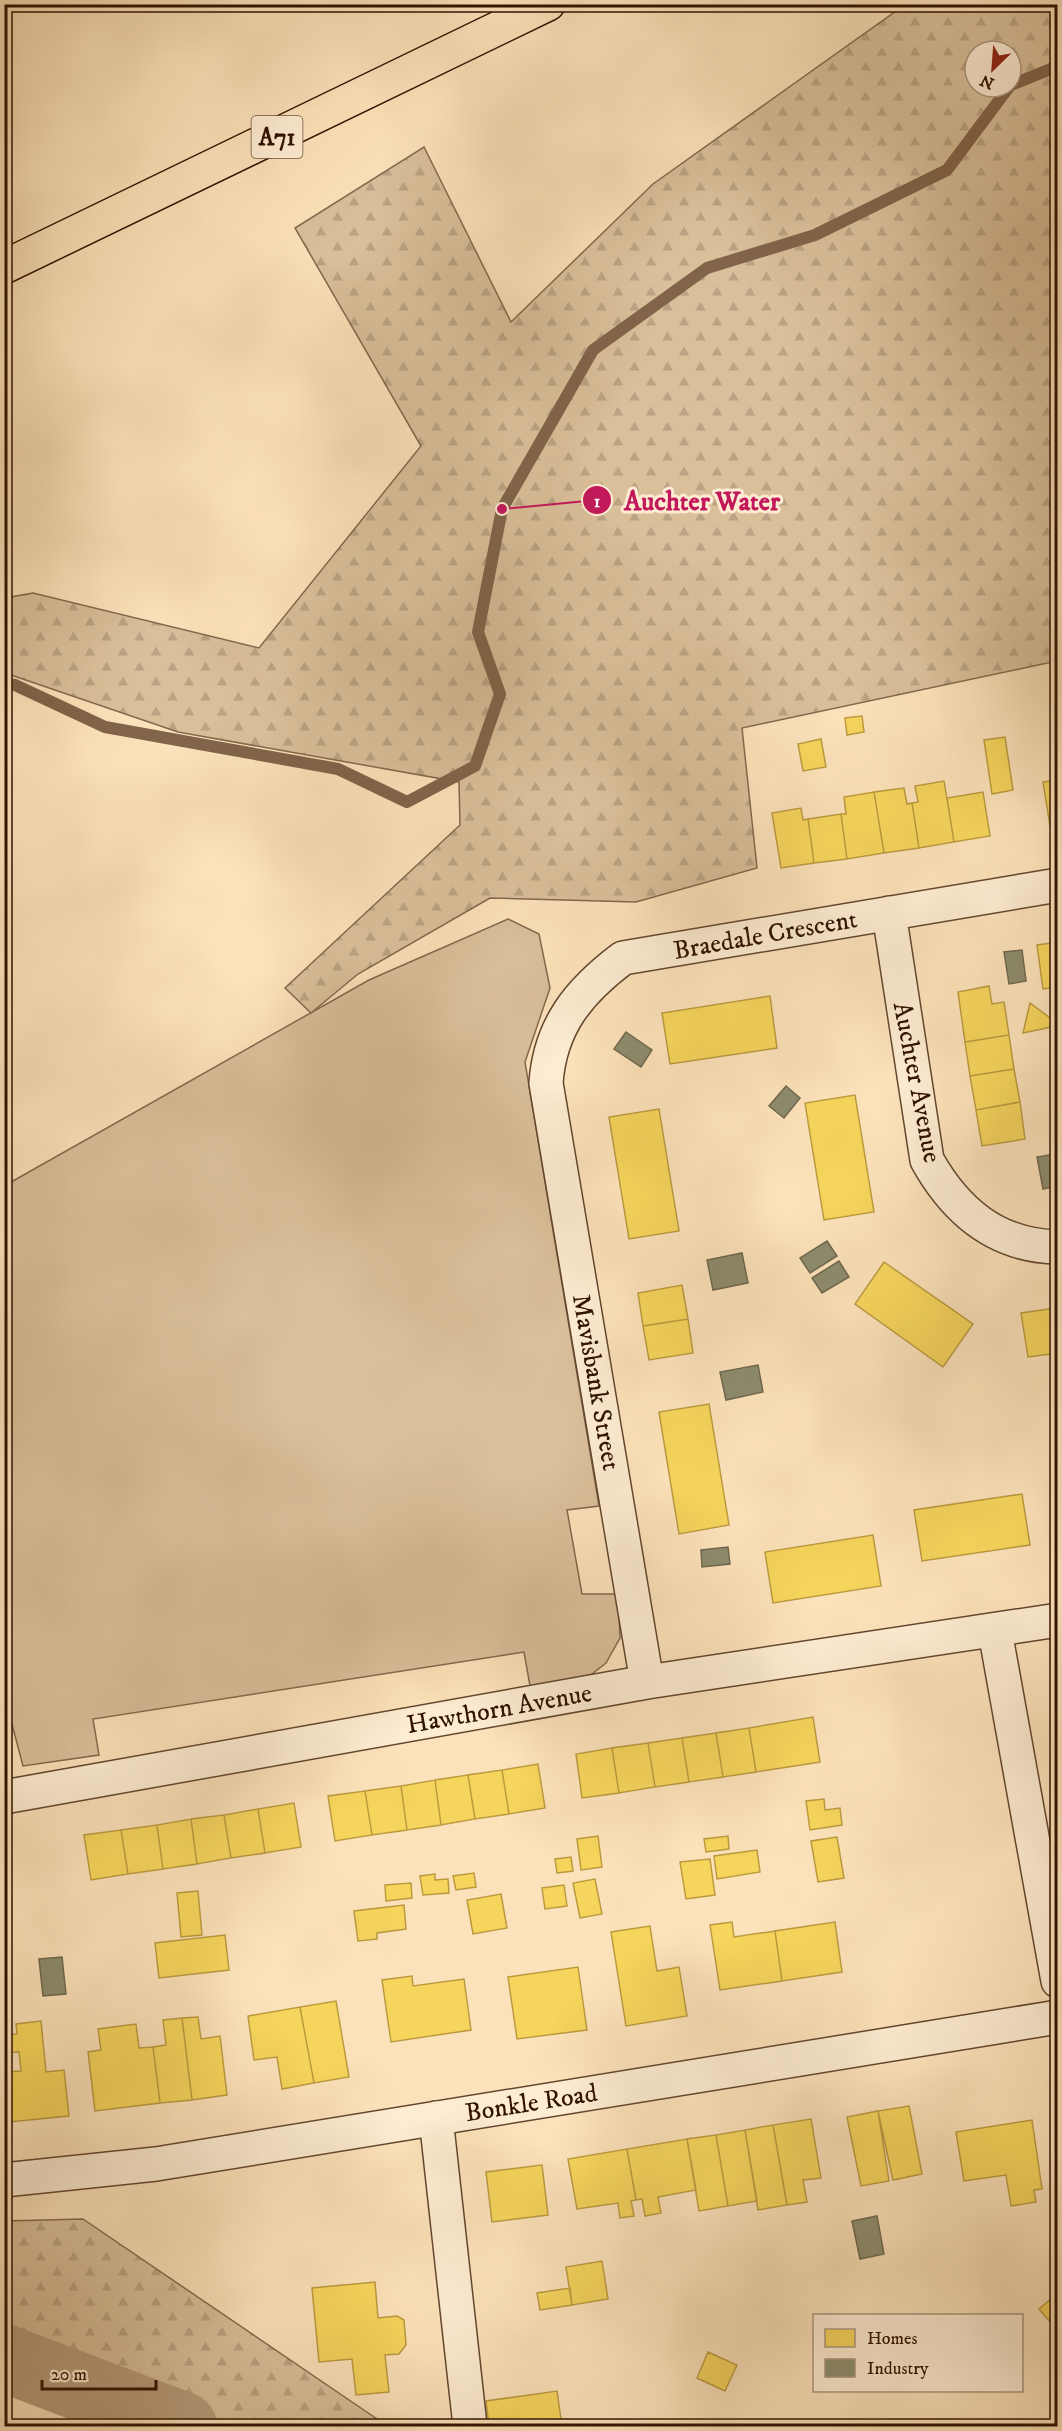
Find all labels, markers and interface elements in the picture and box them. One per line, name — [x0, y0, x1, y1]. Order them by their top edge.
north arrow — [963, 39, 1023, 99]
text: N — [977, 70, 997, 94]
road number: A71 — [252, 116, 302, 158]
callout: Auchter Water — [582, 478, 792, 523]
text: Auchter Water — [623, 485, 781, 519]
text: 1 — [594, 491, 601, 513]
street label: Braedale Crescent — [671, 903, 860, 968]
street label: Auchter Avenue — [885, 999, 948, 1165]
street label: Mavisbank Street — [564, 1292, 627, 1473]
street label: Hawthorn Avenue — [404, 1677, 595, 1742]
street label: Bonkle Road — [463, 2077, 600, 2130]
legend — [813, 2314, 1023, 2392]
text: Homes — [867, 2328, 918, 2350]
scale bar — [42, 2353, 156, 2391]
text: Industry — [867, 2358, 929, 2380]
text: 20 m — [51, 2364, 87, 2386]

